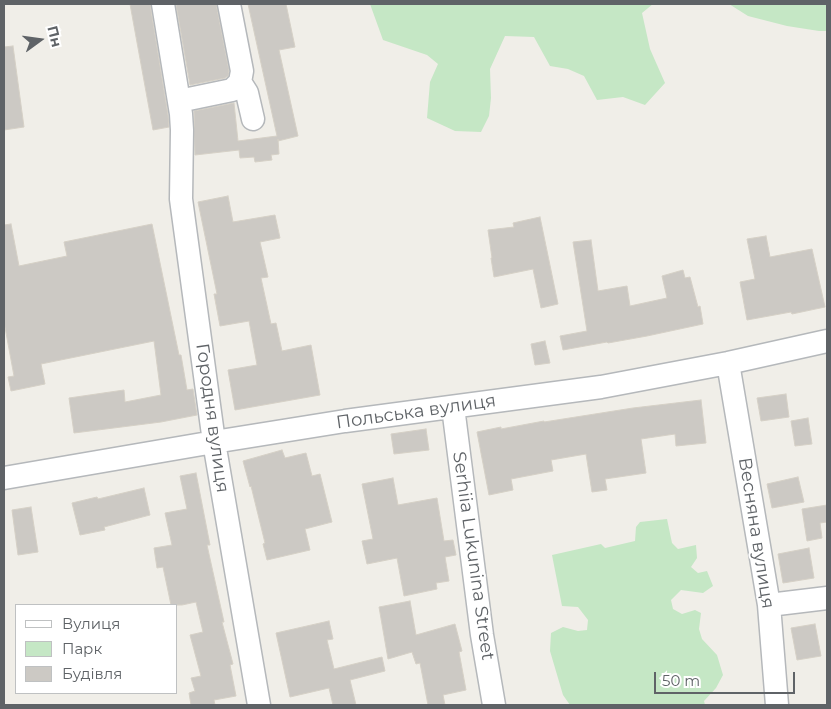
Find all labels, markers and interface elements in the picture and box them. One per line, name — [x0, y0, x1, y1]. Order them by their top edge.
north arrow — [15, 15, 65, 65]
text: Пн — [43, 24, 66, 49]
street label: Городня вулиця — [191, 342, 233, 494]
street label: Польська вулиця — [335, 390, 497, 434]
street label: Serhiia Lukunina Street — [448, 450, 498, 662]
street label: Весняна вулиця — [733, 456, 779, 610]
legend — [15, 604, 178, 694]
text: Вулиця — [62, 614, 120, 633]
text: Парк — [62, 639, 102, 658]
scale bar — [656, 662, 797, 694]
text: Будівля — [62, 664, 122, 683]
text: 50 m — [662, 671, 700, 690]

